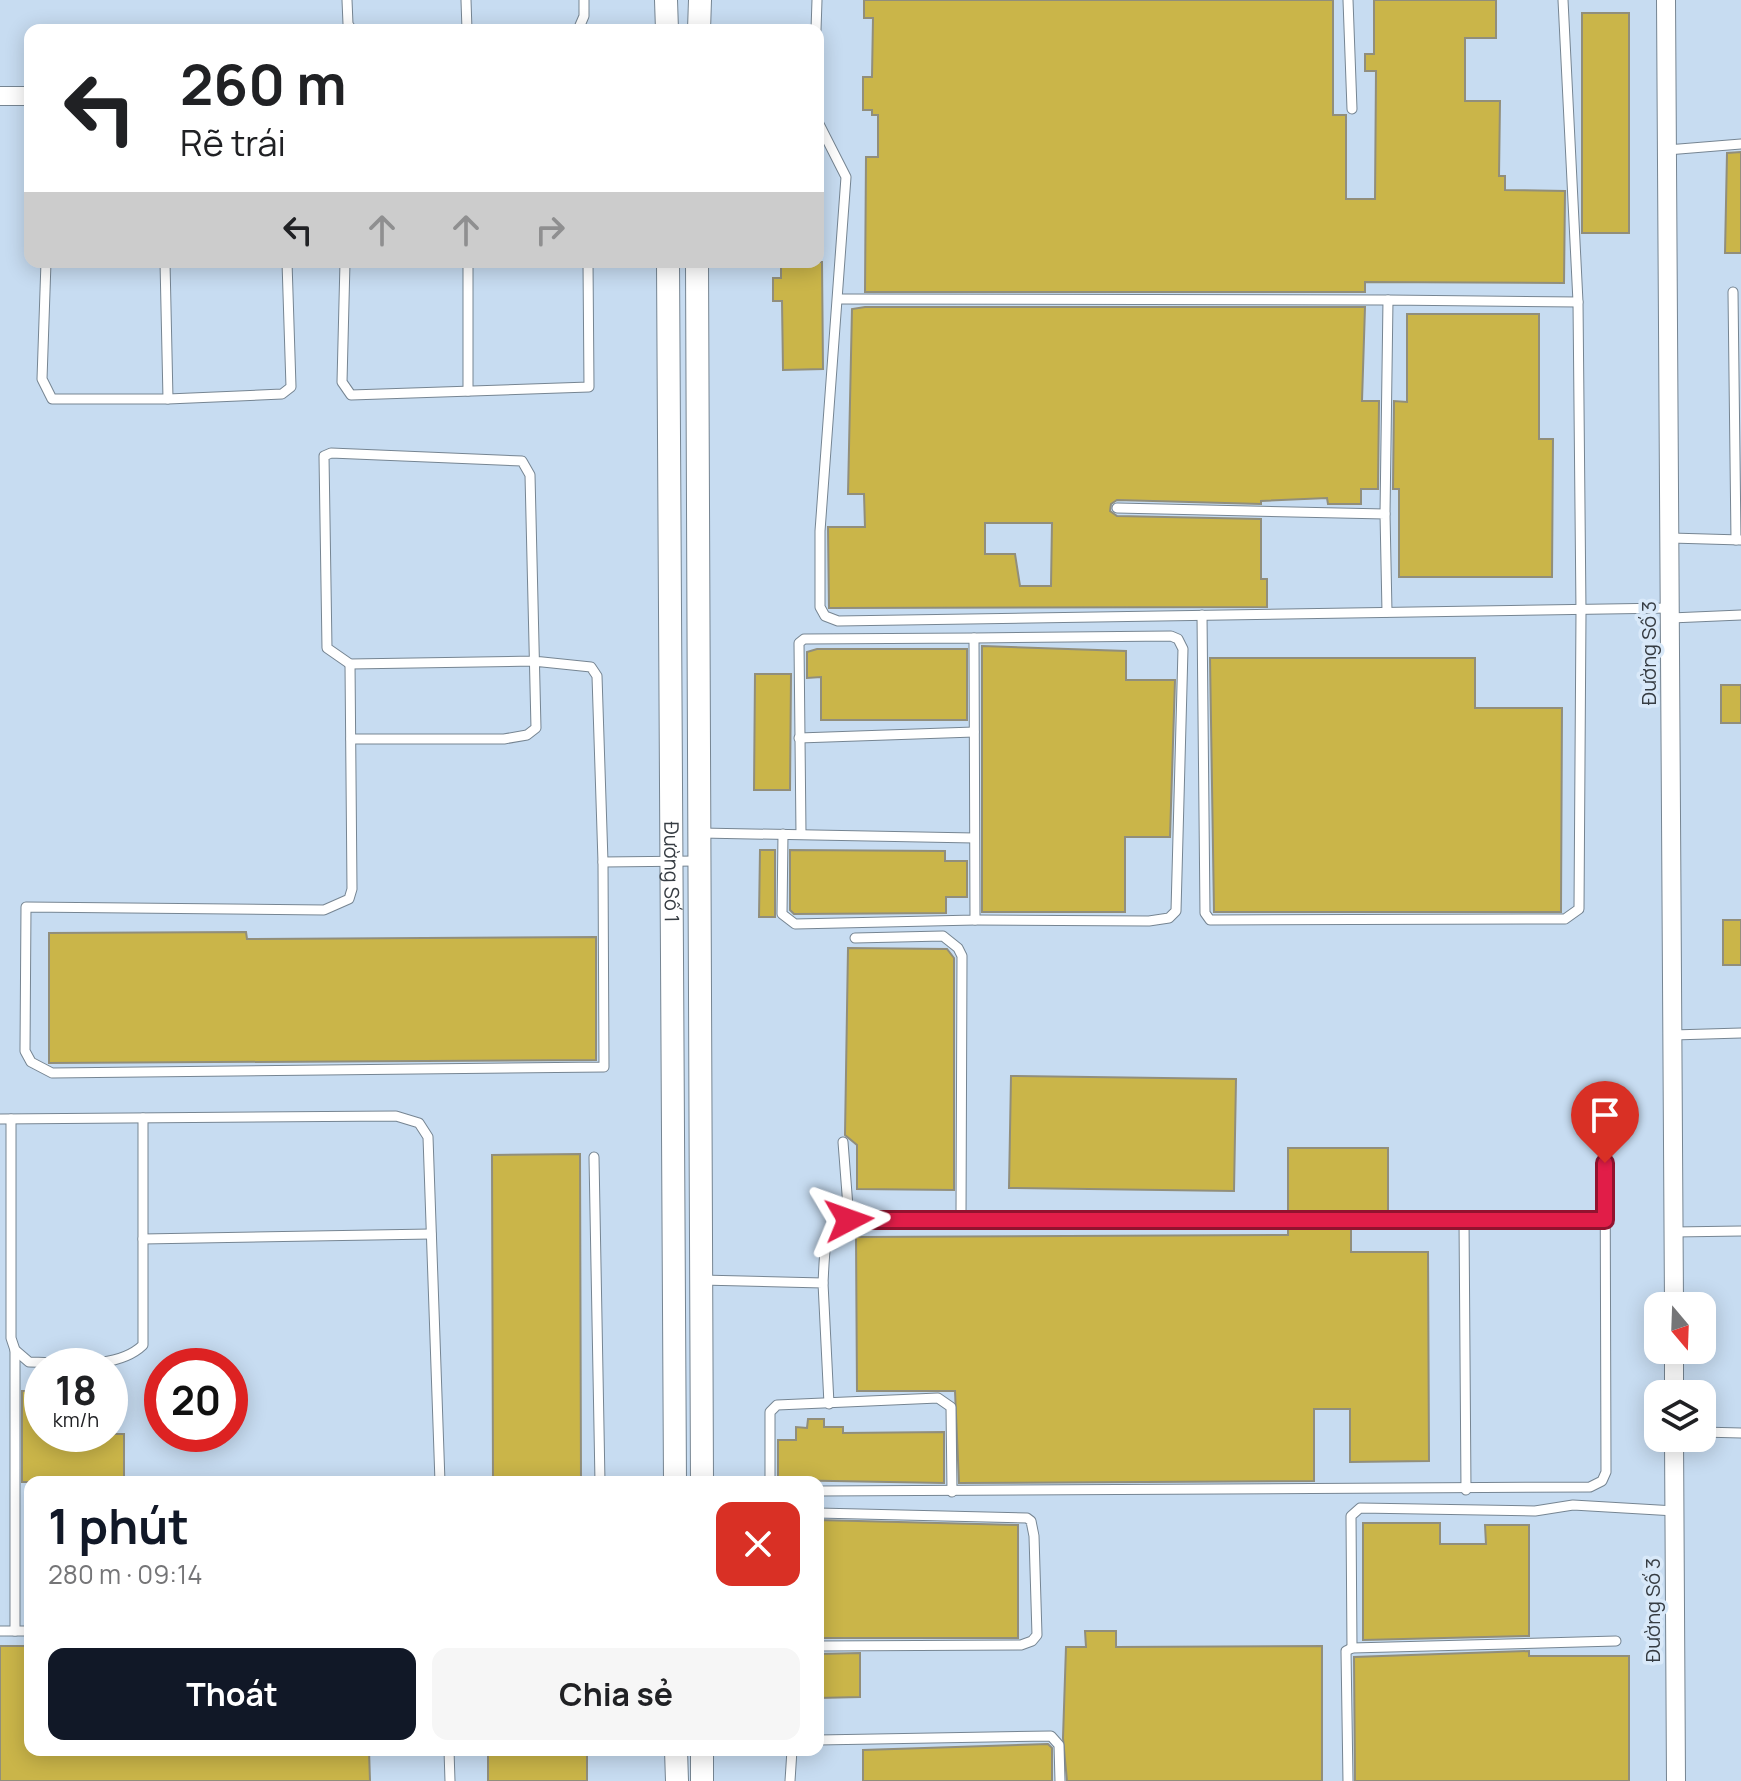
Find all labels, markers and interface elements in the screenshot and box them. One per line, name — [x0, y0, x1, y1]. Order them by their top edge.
text: 260 m — [180, 45, 347, 122]
icon: left — [48, 56, 152, 160]
text: Rẽ trái — [180, 118, 286, 167]
icon: left — [276, 208, 320, 252]
icon: ahead — [360, 208, 404, 252]
icon: ahead — [444, 208, 488, 252]
icon: right — [528, 208, 572, 252]
street label: Đường Số 3 — [1635, 601, 1662, 705]
street label: Đường Số 1 — [658, 821, 686, 923]
pin — [1571, 1081, 1639, 1163]
icon: arrive — [1583, 1093, 1627, 1137]
position arrow — [807, 1178, 891, 1262]
north arrow — [1644, 1292, 1716, 1364]
map controls — [1644, 1292, 1716, 1452]
speed limit sign: 20 — [144, 1348, 248, 1452]
text: 18 — [55, 1362, 97, 1417]
button: layers — [1644, 1380, 1716, 1452]
text: km/h — [53, 1406, 99, 1433]
text: 1 phút — [48, 1493, 189, 1558]
button: close — [716, 1502, 800, 1586]
text: 280 m · 09:14 — [48, 1556, 203, 1592]
street label: Đường Số 3 — [1639, 1558, 1666, 1662]
button: Thoát — [48, 1648, 416, 1740]
button: Chia sẻ — [432, 1648, 800, 1740]

